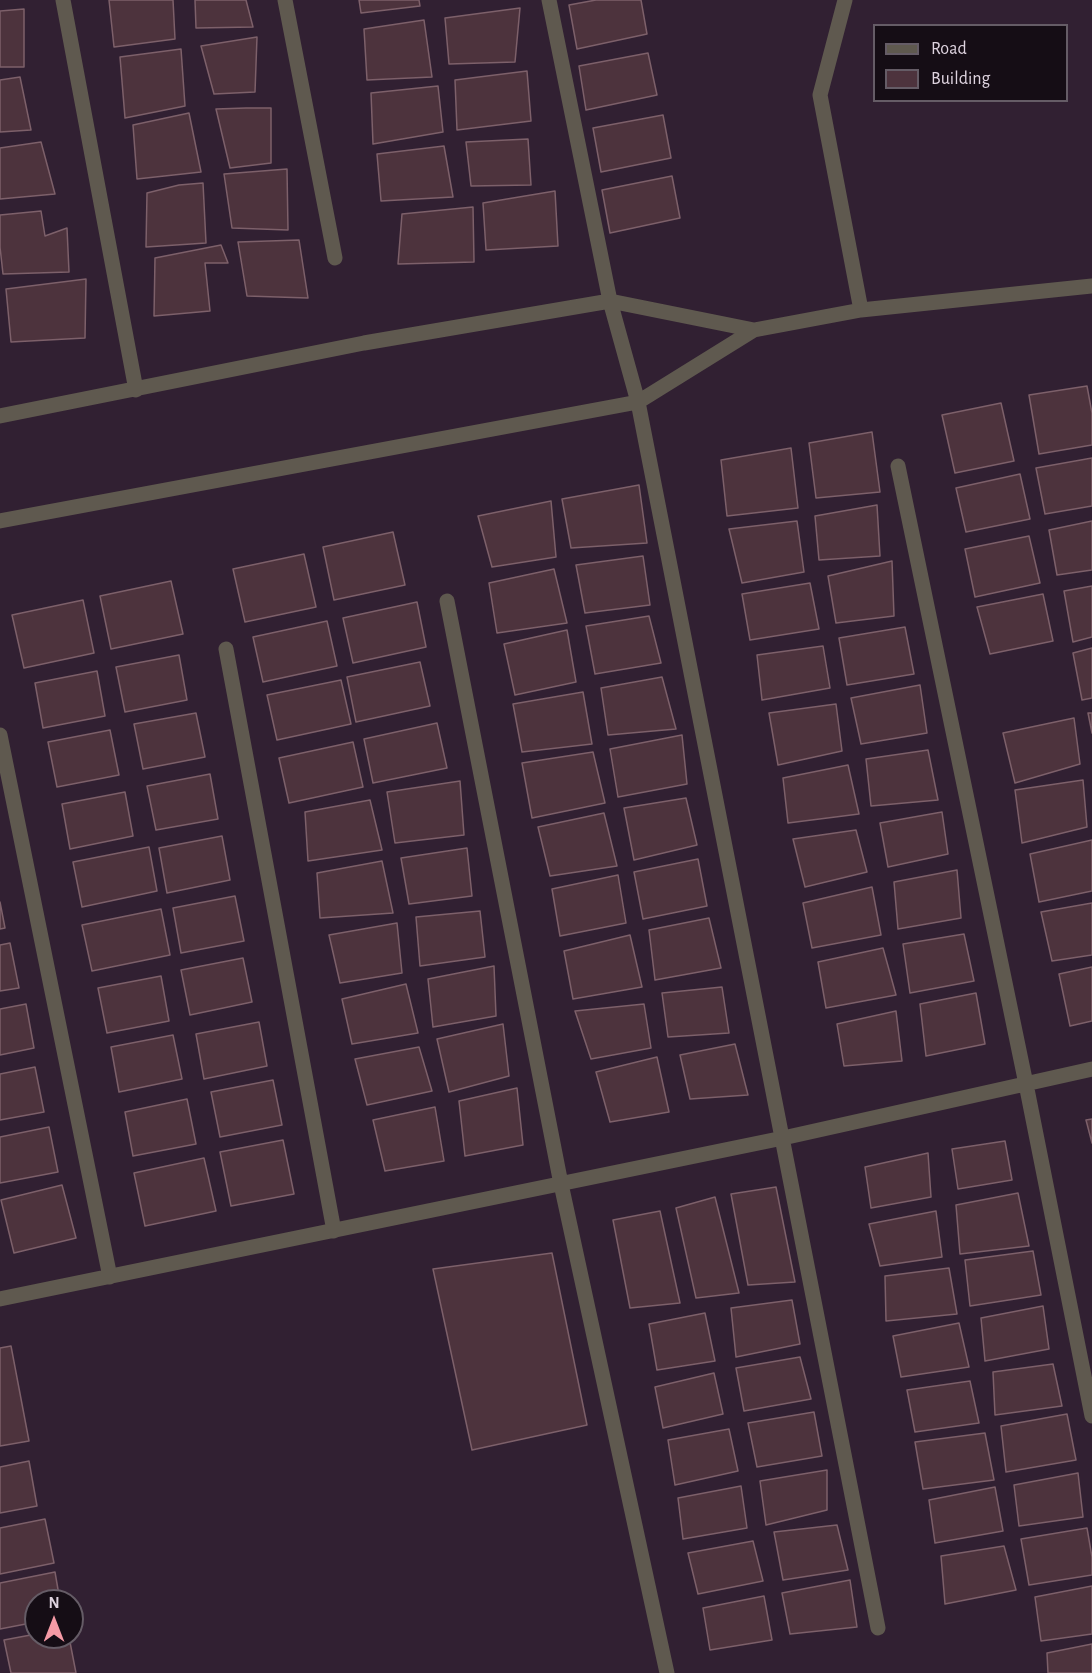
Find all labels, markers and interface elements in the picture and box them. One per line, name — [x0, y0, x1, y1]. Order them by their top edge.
legend — [873, 24, 1068, 102]
text: Road — [931, 40, 967, 58]
text: Building — [931, 70, 990, 88]
north arrow — [24, 1589, 84, 1649]
text: N — [48, 1595, 60, 1611]

